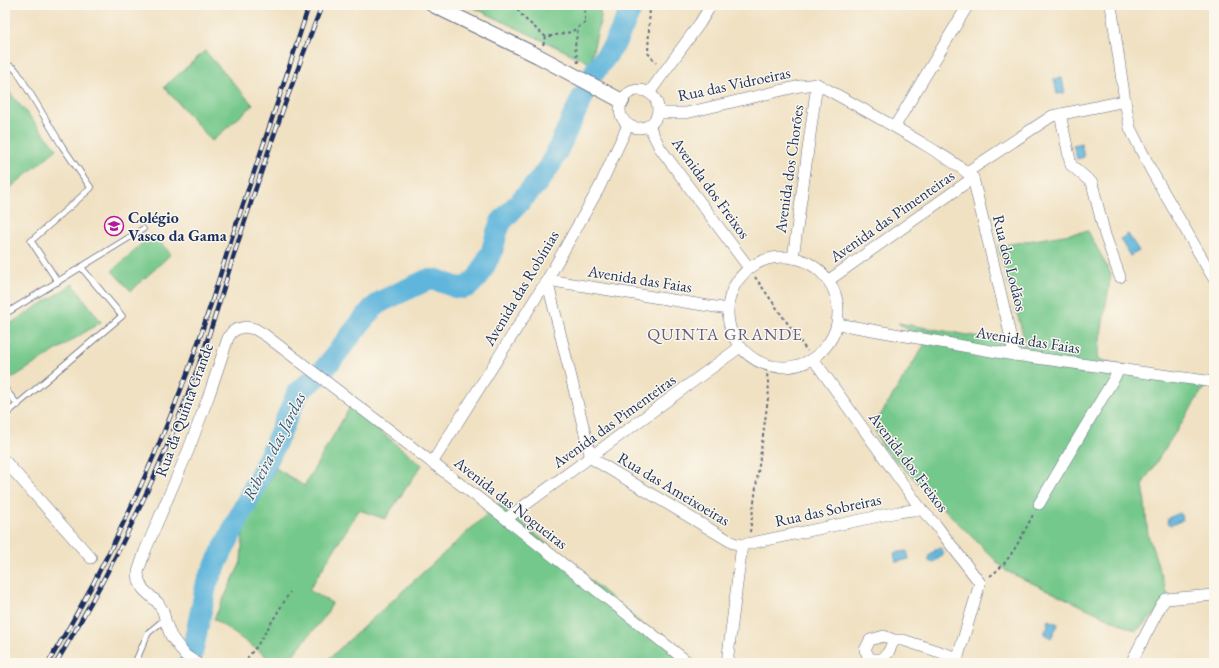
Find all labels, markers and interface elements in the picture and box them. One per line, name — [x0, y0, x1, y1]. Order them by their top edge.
street label: Rua das Vidroeiras — [676, 62, 792, 106]
street label: Avenida dos Chorões — [769, 103, 808, 236]
street label: Avenida dos Freixos — [667, 132, 755, 243]
street label: Avenida das Pimenteiras — [825, 165, 959, 268]
place label: Colégio Vasco da Gama — [128, 207, 228, 246]
street label: Rua dos Lodãos — [988, 213, 1032, 313]
school or university icon: Colégio Vasco da Gama — [103, 215, 125, 237]
street label: Avenida das Robínias — [478, 226, 564, 350]
street label: Avenida das Faias — [585, 260, 694, 298]
street label: Avenida das Faias — [973, 321, 1082, 359]
district label: QUINTA GRANDE — [647, 323, 803, 345]
street label: Rua da Quinta Grande — [150, 340, 218, 480]
street label: Avenida das Pimenteiras — [547, 369, 680, 473]
water label: Ribeira das Jardas — [237, 388, 311, 504]
street label: Avenida dos Freixos — [864, 407, 954, 516]
street label: Rua das Ameixoeiras — [614, 447, 734, 531]
street label: Avenida das Nogueiras — [449, 451, 572, 554]
street label: Rua das Sobreiras — [773, 488, 883, 532]

